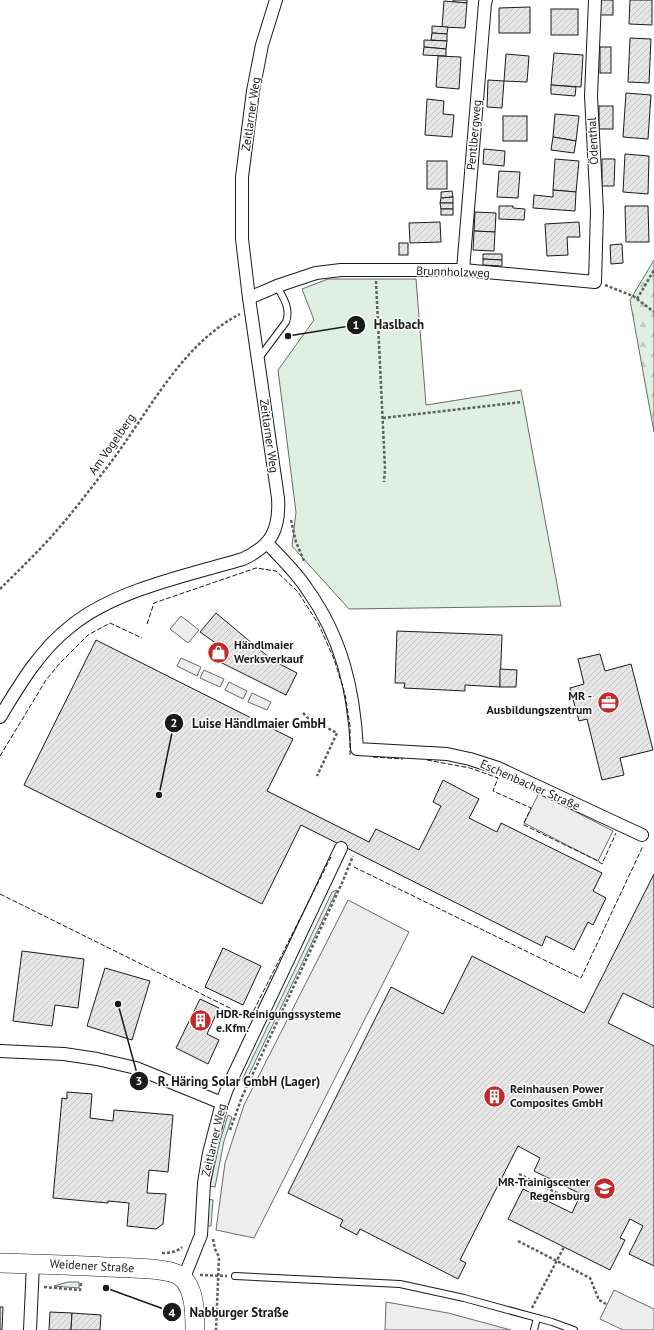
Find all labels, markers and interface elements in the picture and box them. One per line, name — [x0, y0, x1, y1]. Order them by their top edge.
street label: Zeitlarner Weg — [238, 76, 263, 152]
street label: Pentlbergweg — [463, 99, 484, 171]
street label: Ödenthal — [584, 116, 601, 165]
street label: Brunnholzweg — [416, 263, 490, 280]
callout: Haslbach — [346, 312, 432, 337]
text: Haslbach — [374, 316, 424, 333]
text: 1 — [353, 317, 359, 332]
street label: Zeitlarner Weg — [257, 398, 282, 474]
street label: Am Vogelberg — [85, 410, 138, 477]
place label: Händlmaier Werksverkauf — [234, 637, 304, 666]
shop icon: Händlmaier Werksverkauf — [206, 639, 232, 665]
place label: MR - Ausbildungszentrum — [487, 688, 592, 717]
office icon: MR - Ausbildungszentrum — [595, 690, 621, 716]
callout: Luise Händlmaier GmbH — [164, 711, 334, 736]
text: 2 — [171, 715, 177, 730]
text: Luise Händlmaier GmbH — [192, 715, 326, 732]
street label: Eschenbacher Straße — [478, 756, 582, 813]
place label: HDR-Reinigungssysteme e.Kfm. — [216, 1006, 341, 1035]
building icon: HDR-Reinigungssysteme e.Kfm. — [188, 1008, 214, 1034]
callout: R. Häring Solar GmbH (Lager) — [129, 1069, 329, 1094]
text: 3 — [136, 1073, 142, 1088]
text: R. Häring Solar GmbH (Lager) — [158, 1073, 320, 1090]
place label: Reinhausen Power Composites GmbH — [510, 1081, 605, 1110]
building icon: Reinhausen Power Composites GmbH — [482, 1083, 508, 1109]
street label: Zeitlarner Weg — [198, 1102, 229, 1178]
place label: MR-Trainigscenter Regensburg — [498, 1174, 591, 1203]
school or university icon: MR-Trainigscenter Regensburg — [592, 1176, 618, 1202]
street label: Weidener Straße — [49, 1256, 135, 1275]
callout: Nabburger Straße — [162, 1300, 297, 1325]
text: Nabburger Straße — [189, 1304, 289, 1321]
text: 4 — [169, 1305, 176, 1320]

